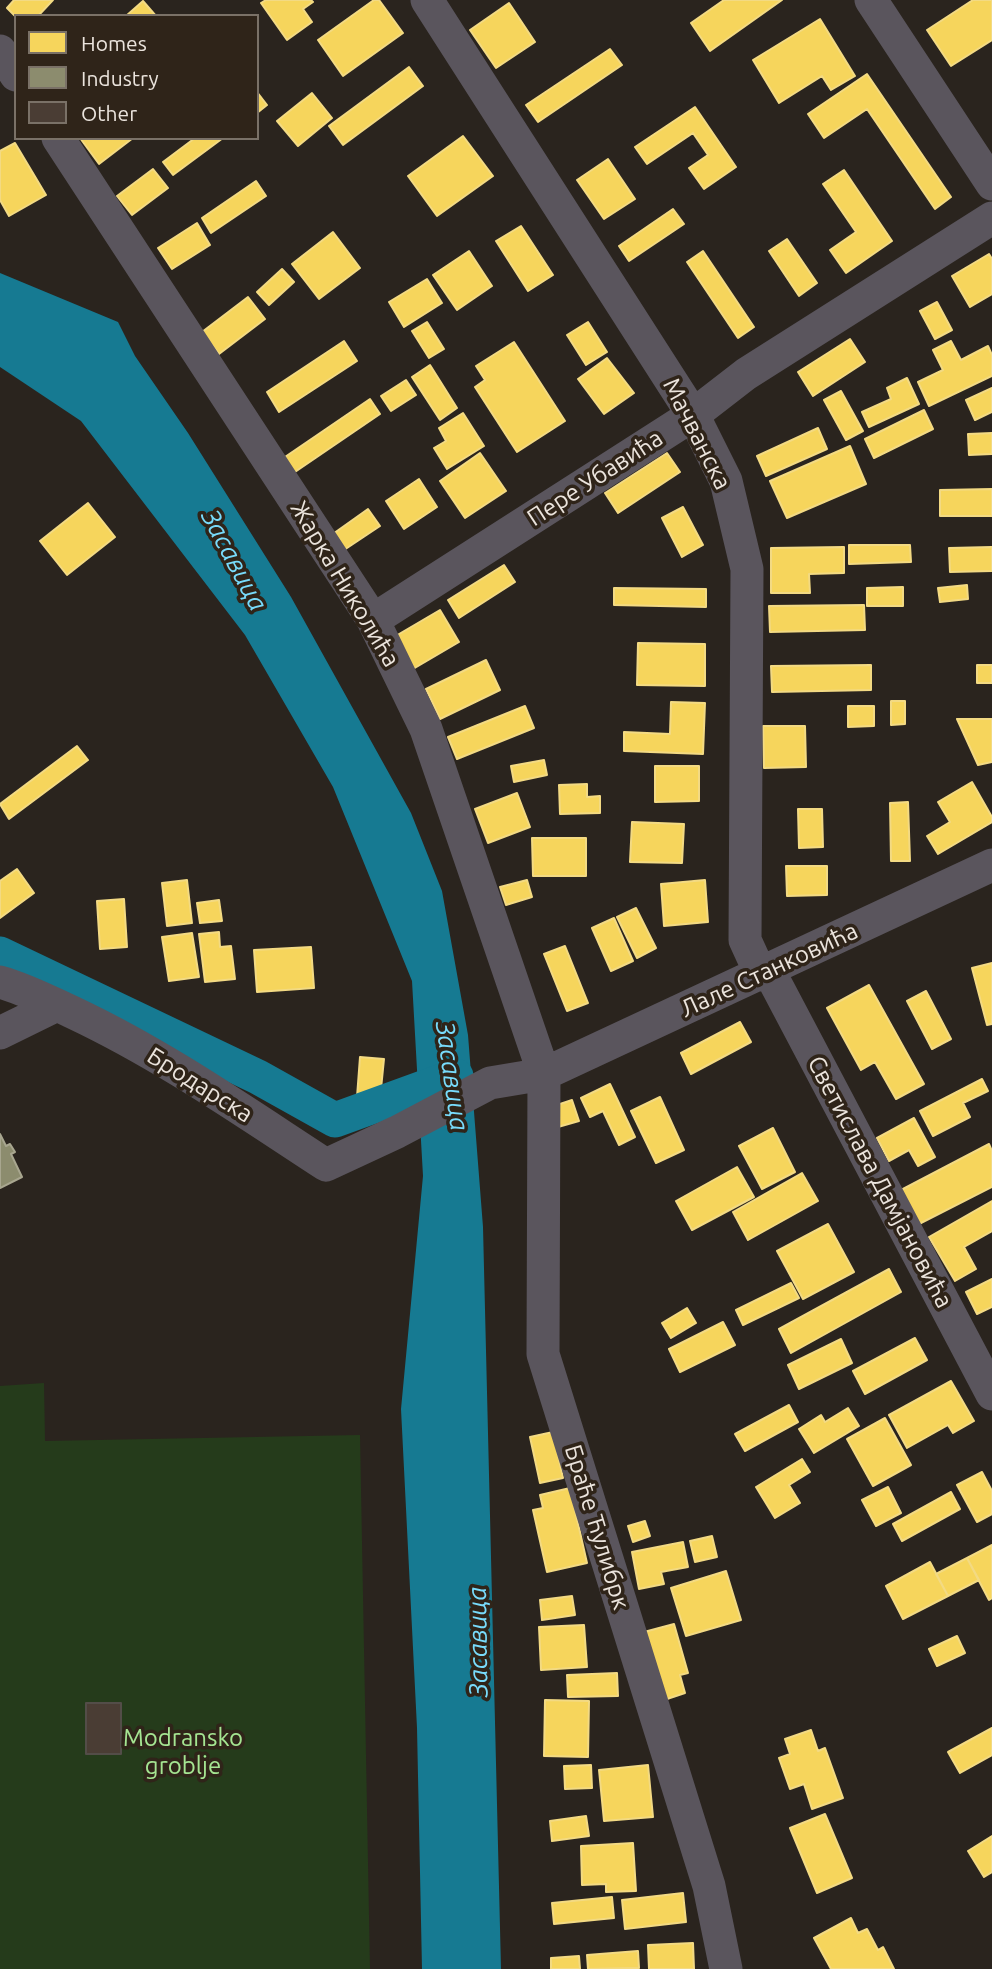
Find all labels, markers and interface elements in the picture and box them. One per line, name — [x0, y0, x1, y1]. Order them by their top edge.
legend — [14, 14, 259, 140]
text: Homes — [81, 31, 147, 55]
text: Industry — [81, 66, 159, 90]
text: Other — [81, 101, 137, 125]
street label: Мачванска — [657, 373, 737, 495]
street label: Пере Убавића — [522, 424, 668, 532]
street label: Жарка Николића — [284, 496, 406, 672]
water label: Засавица — [194, 504, 274, 616]
street label: Лале Станковића — [676, 916, 862, 1024]
water label: Засавица — [429, 1019, 475, 1133]
street label: Бродарска — [142, 1041, 258, 1129]
street label: Светислава Дамјановића — [801, 1051, 959, 1313]
street label: Браће Ћулибрк — [558, 1441, 636, 1613]
water label: Засавица — [461, 1586, 495, 1698]
park label: Modransko groblje — [123, 1724, 243, 1780]

